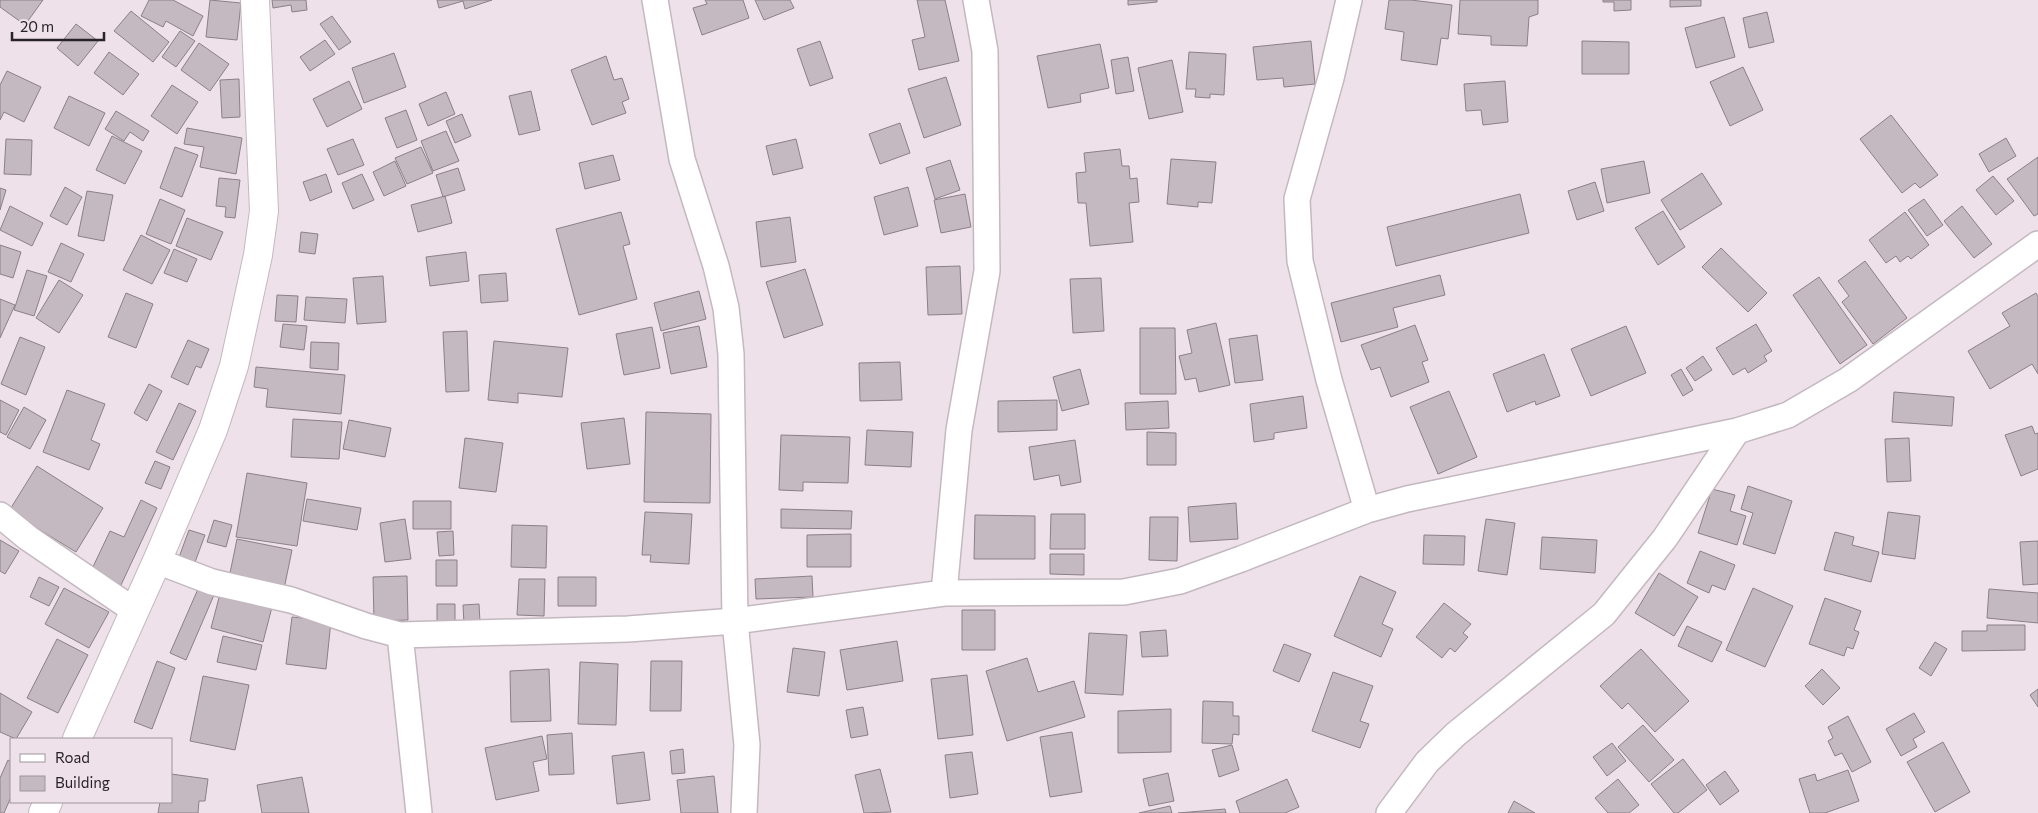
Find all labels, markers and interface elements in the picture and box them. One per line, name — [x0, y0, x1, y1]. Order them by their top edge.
scale bar — [12, 10, 105, 42]
text: 20 m — [20, 17, 54, 35]
legend — [10, 738, 172, 803]
text: Road — [55, 748, 90, 766]
text: Building — [55, 773, 110, 791]

